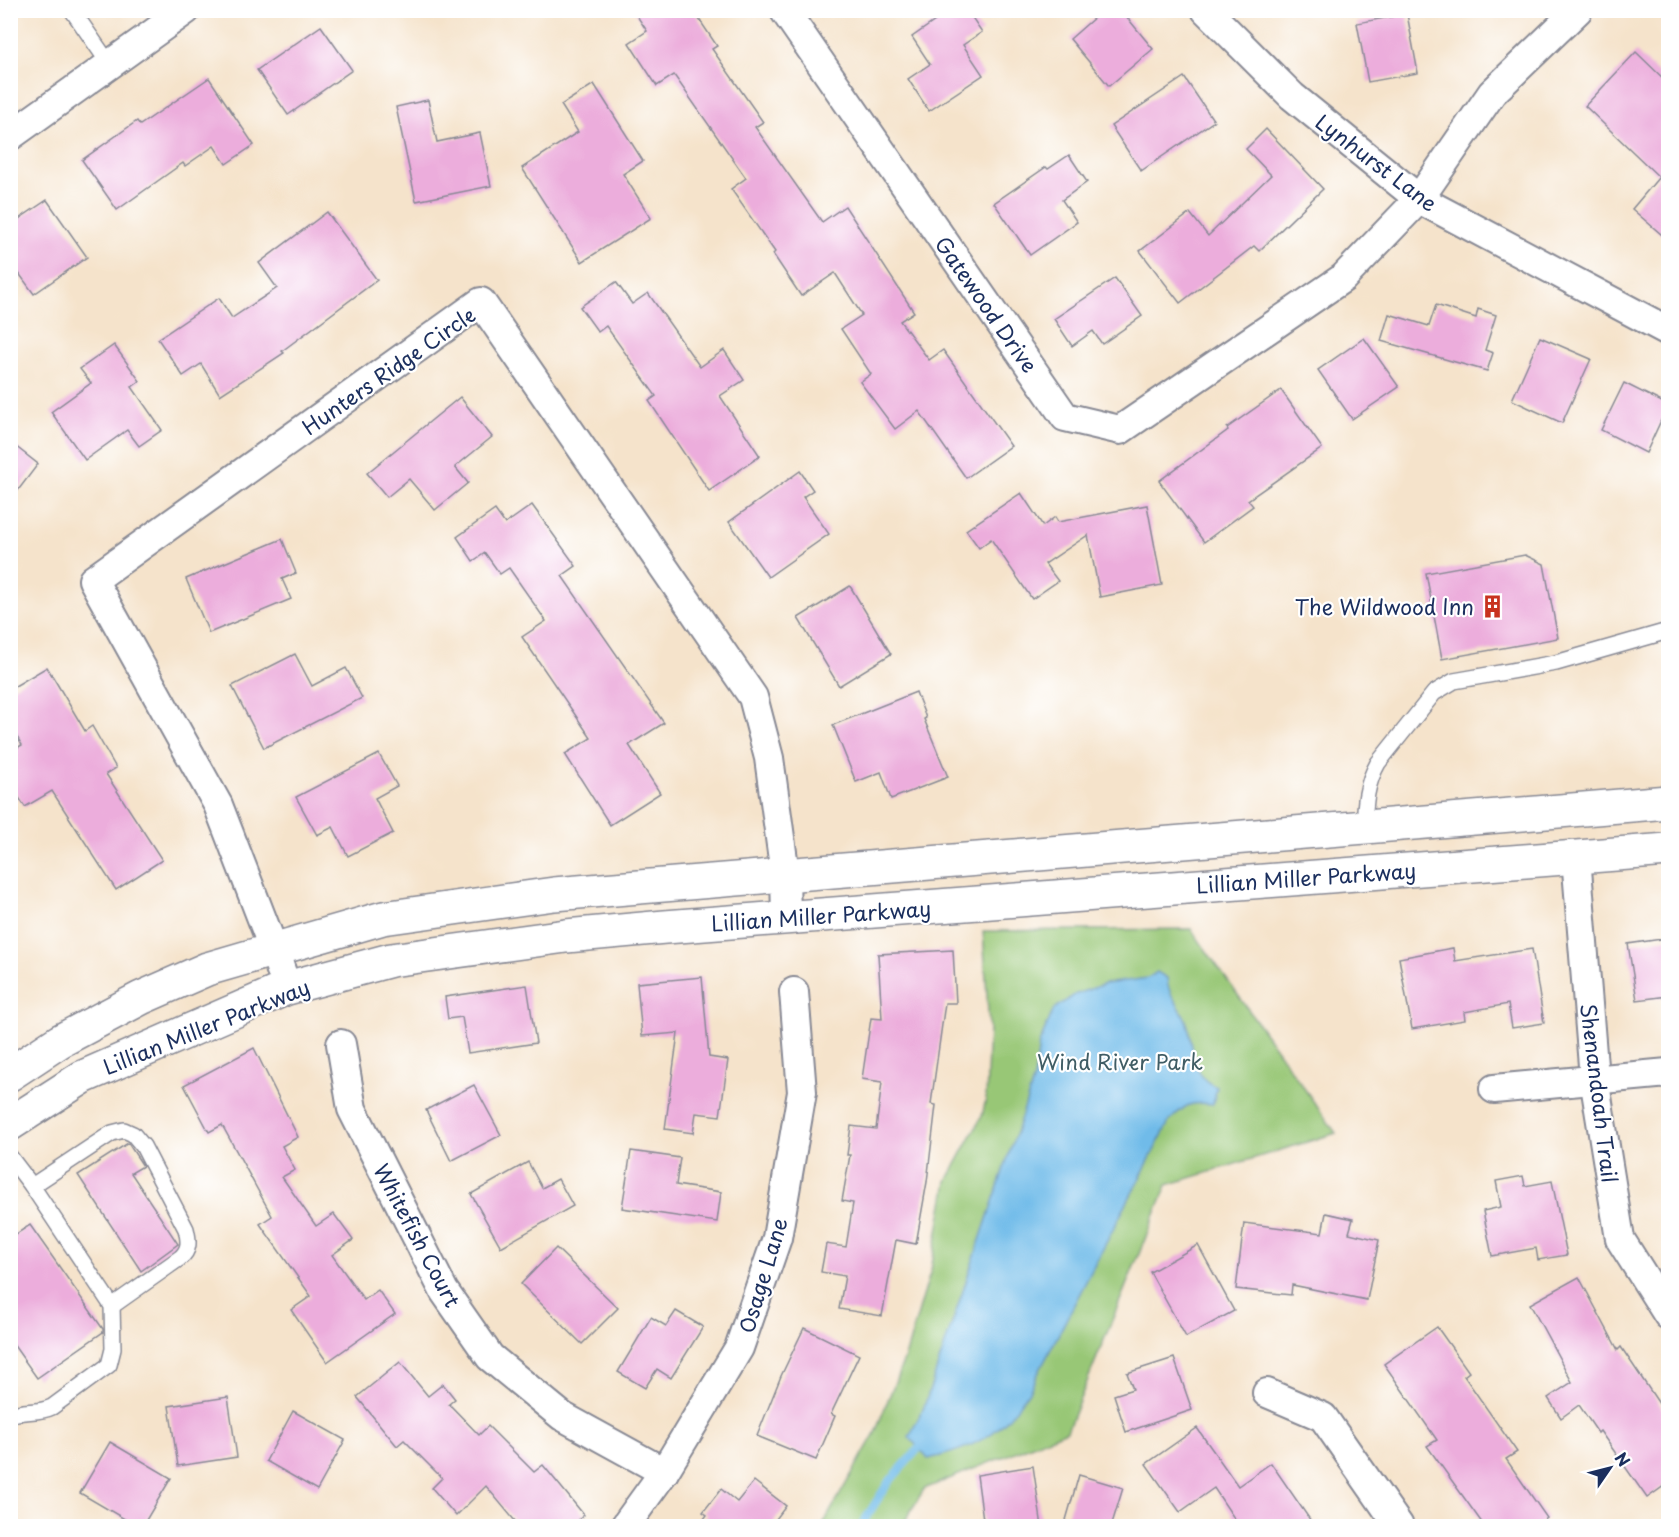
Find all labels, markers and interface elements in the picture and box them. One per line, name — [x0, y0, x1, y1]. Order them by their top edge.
street label: Lynhurst Lane — [1309, 106, 1445, 218]
street label: Gatewood Drive — [928, 229, 1046, 379]
street label: Hunters Ridge Circle — [295, 298, 481, 442]
place label: The Wildwood Inn — [1295, 590, 1474, 622]
building icon: The Wildwood Inn — [1479, 593, 1505, 619]
street label: Lillian Miller Parkway — [1195, 853, 1417, 901]
street label: Lillian Miller Parkway — [710, 891, 932, 939]
street label: Lillian Miller Parkway — [98, 970, 314, 1082]
street label: Shenandoah Trail — [1573, 1001, 1627, 1185]
park label: Wind River Park — [1037, 1045, 1203, 1077]
street label: Whitefish Court — [367, 1157, 469, 1313]
street label: Osage Lane — [729, 1213, 795, 1337]
north arrow — [1580, 1438, 1640, 1498]
text: N — [1610, 1447, 1637, 1471]

